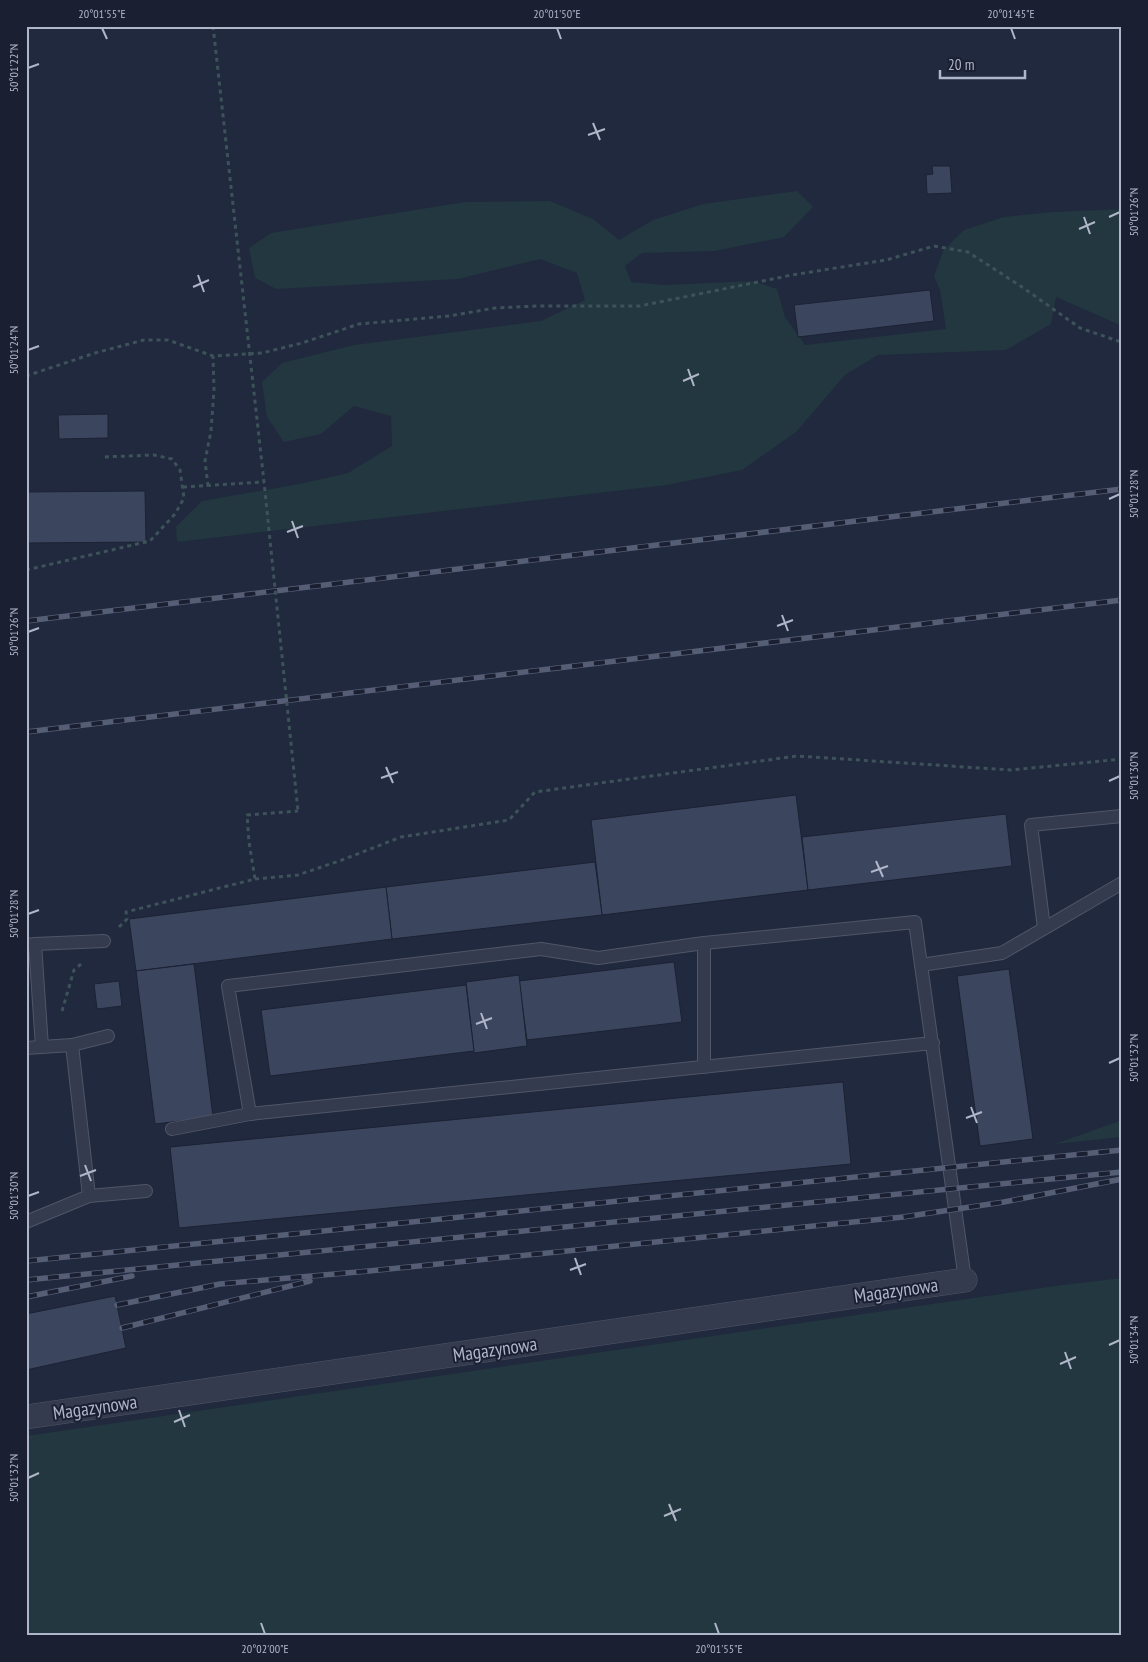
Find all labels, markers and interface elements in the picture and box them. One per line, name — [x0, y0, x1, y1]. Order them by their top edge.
text: 20°01'55"E — [78, 6, 126, 21]
text: 20°01'50"E — [533, 6, 581, 21]
text: 20°01'45"E — [987, 6, 1035, 21]
text: 50°01'22"N — [6, 44, 21, 92]
scale bar — [940, 48, 1026, 80]
text: 20 m — [948, 55, 974, 74]
text: 50°01'26"N — [1126, 188, 1141, 236]
text: 50°01'24"N — [6, 326, 21, 374]
text: 50°01'28"N — [1126, 470, 1141, 518]
text: 50°01'26"N — [6, 608, 21, 656]
text: 50°01'30"N — [1126, 752, 1141, 800]
text: 50°01'28"N — [6, 890, 21, 938]
text: 50°01'32"N — [1126, 1034, 1141, 1082]
text: 50°01'30"N — [6, 1172, 21, 1220]
street label: Magazynowa — [852, 1272, 940, 1308]
text: 50°01'34"N — [1126, 1316, 1141, 1364]
street label: Magazynowa — [451, 1331, 539, 1367]
street label: Magazynowa — [51, 1389, 139, 1425]
text: 50°01'32"N — [6, 1454, 21, 1502]
text: 20°02'00"E — [241, 1641, 289, 1656]
text: 20°01'55"E — [695, 1641, 743, 1656]

